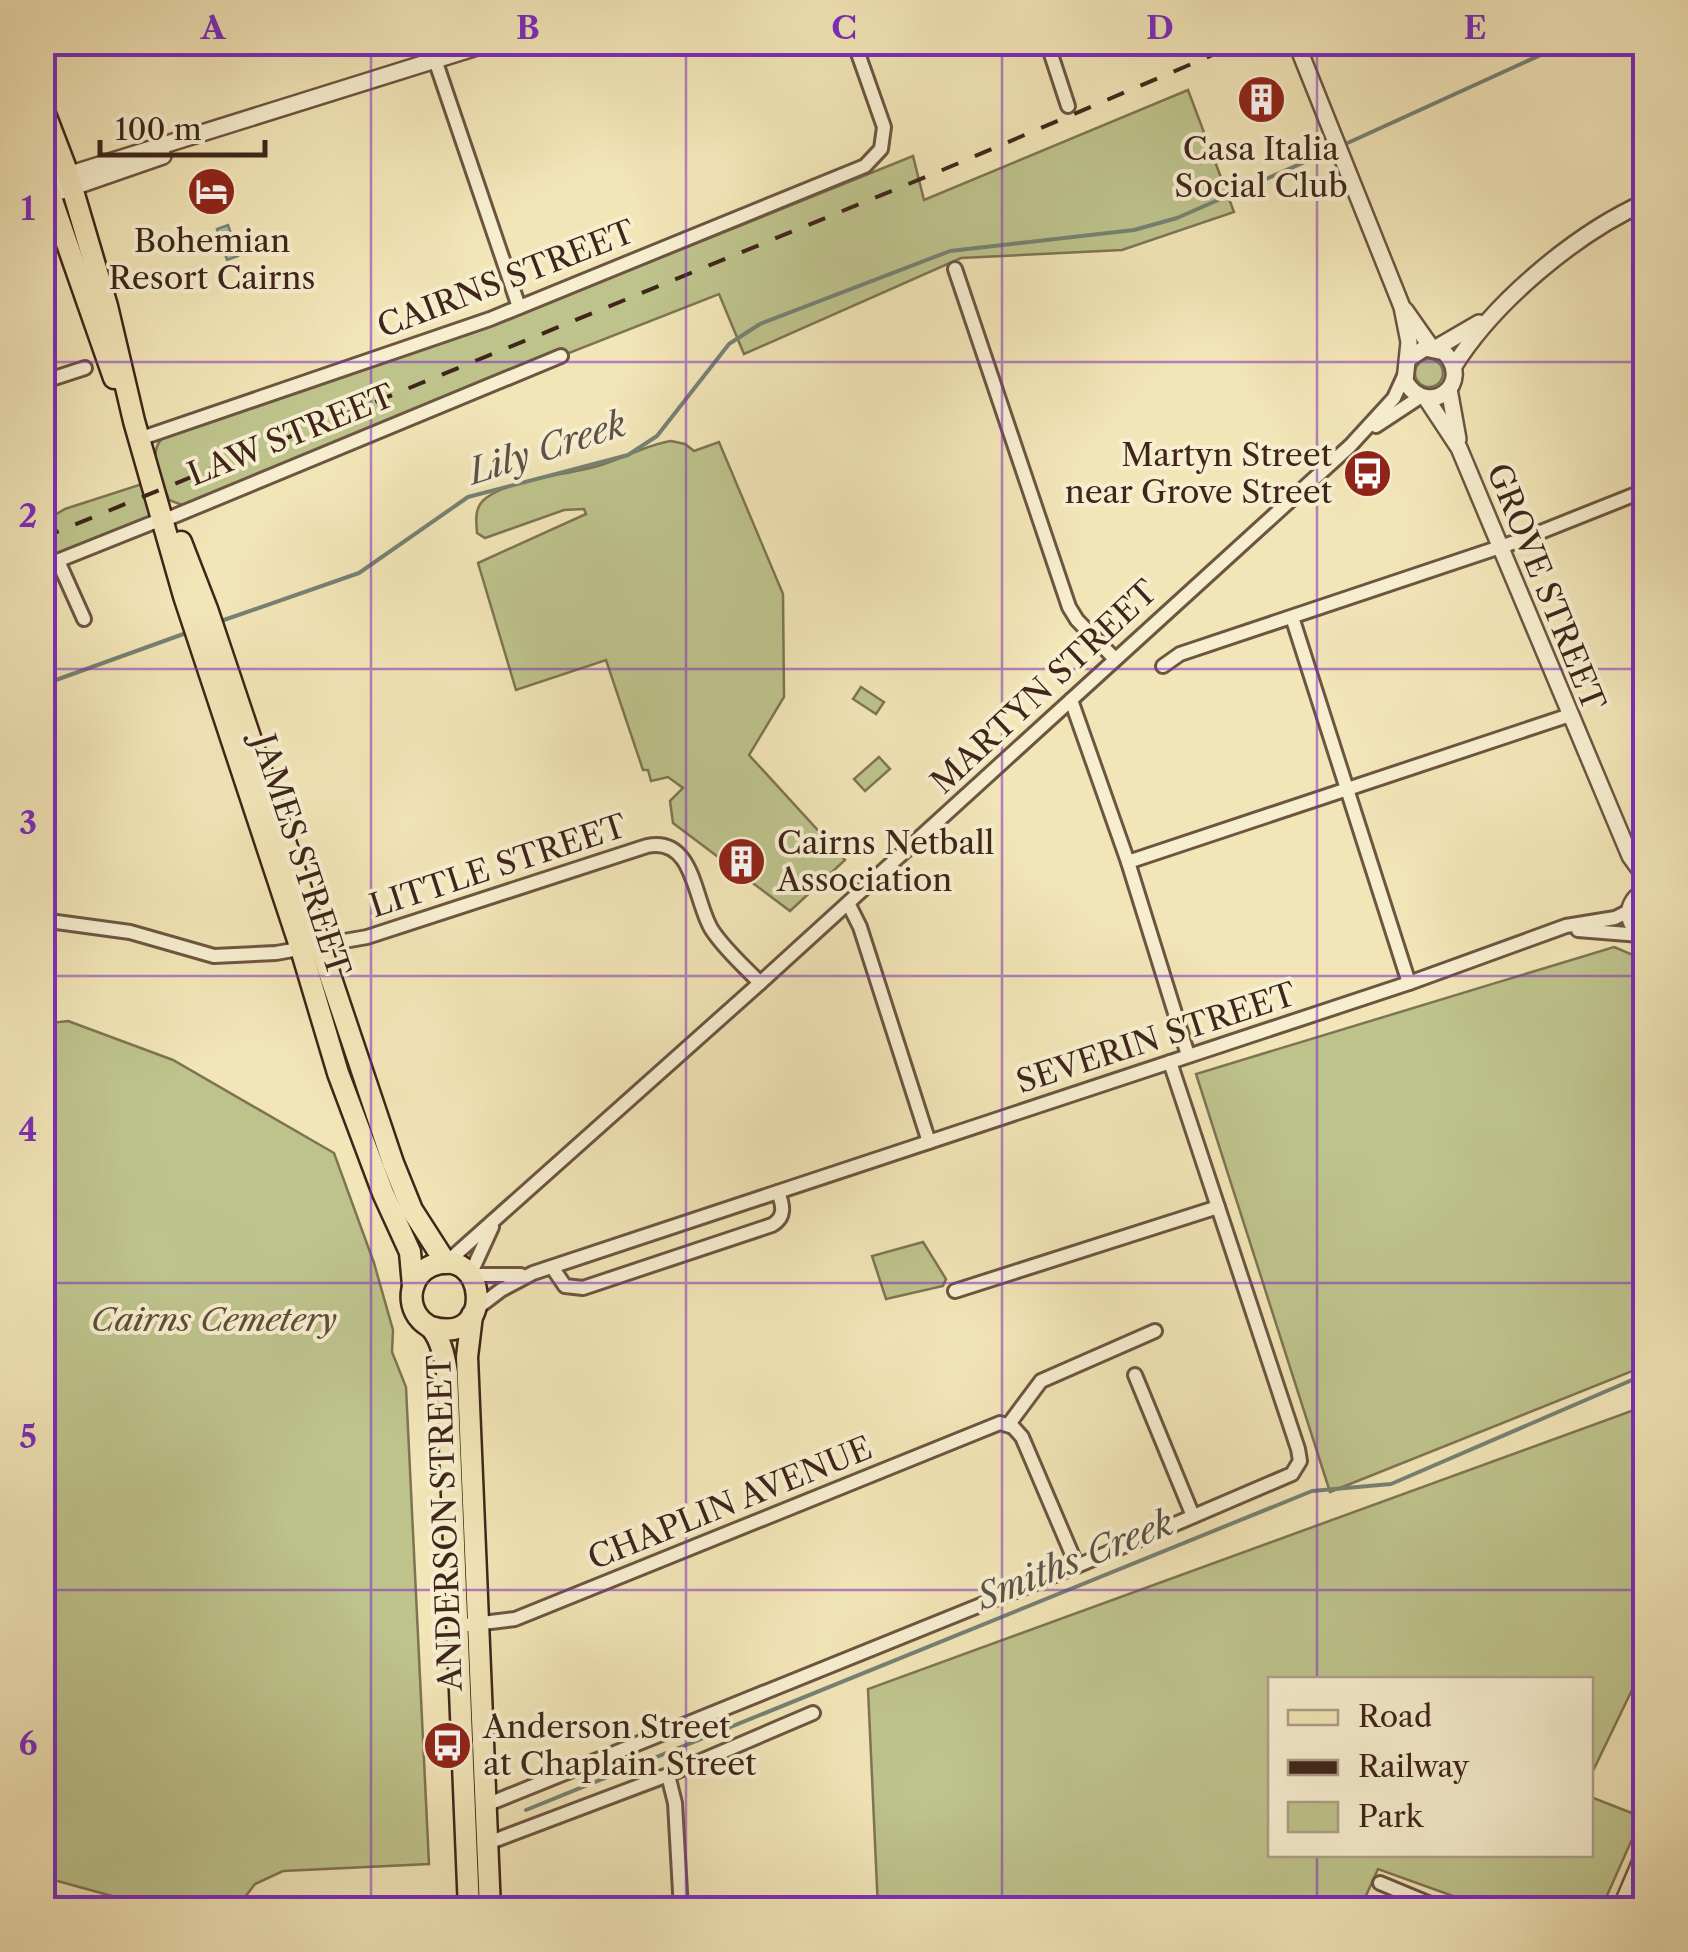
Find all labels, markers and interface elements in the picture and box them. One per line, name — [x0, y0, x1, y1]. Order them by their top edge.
text: A — [200, 8, 227, 47]
text: B — [516, 8, 540, 47]
text: C — [831, 8, 857, 47]
text: D — [1146, 8, 1174, 47]
text: E — [1463, 8, 1487, 47]
building icon: Casa Italia Social Club — [1235, 73, 1287, 125]
scale bar — [100, 95, 265, 157]
text: 100 m — [115, 111, 202, 148]
place label: Casa Italia Social Club — [1174, 129, 1348, 205]
hotel icon: Bohemian Resort Cairns — [186, 165, 238, 217]
text: 1 — [21, 189, 36, 228]
street label: CAIRNS STREET — [372, 211, 640, 346]
place label: Bohemian Resort Cairns — [109, 221, 315, 297]
street label: LAW STREET — [182, 375, 400, 494]
water label: Lily Creek — [460, 402, 631, 494]
place label: Martyn Street near Grove Street — [1065, 435, 1333, 511]
bus stop icon: Martyn Street near Grove Street — [1341, 447, 1393, 499]
street label: GROVE STREET — [1479, 458, 1614, 716]
text: 2 — [19, 496, 37, 535]
street label: MARTYN STREET — [923, 572, 1165, 801]
street label: JAMES STREET — [242, 724, 359, 981]
text: 3 — [19, 803, 37, 842]
street label: LITTLE STREET — [365, 806, 631, 925]
place label: Cairns Netball Association — [776, 823, 994, 899]
building icon: Cairns Netball Association — [716, 835, 768, 887]
street label: SEVERIN STREET — [1011, 974, 1300, 1101]
text: 4 — [19, 1110, 37, 1149]
park label: Cairns Cemetery — [91, 1300, 337, 1339]
street label: ANDERSON STREET — [419, 1354, 470, 1693]
text: 5 — [19, 1417, 37, 1456]
street label: CHAPLIN AVENUE — [582, 1428, 878, 1577]
water label: Smiths Creek — [969, 1501, 1179, 1619]
legend — [1268, 1677, 1593, 1857]
text: Road — [1358, 1698, 1432, 1735]
place label: Anderson Street at Chaplain Street — [482, 1707, 757, 1783]
bus stop icon: Anderson Street at Chaplain Street — [422, 1719, 474, 1771]
text: 6 — [18, 1724, 38, 1763]
text: Railway — [1358, 1748, 1470, 1785]
text: Park — [1358, 1798, 1425, 1835]

